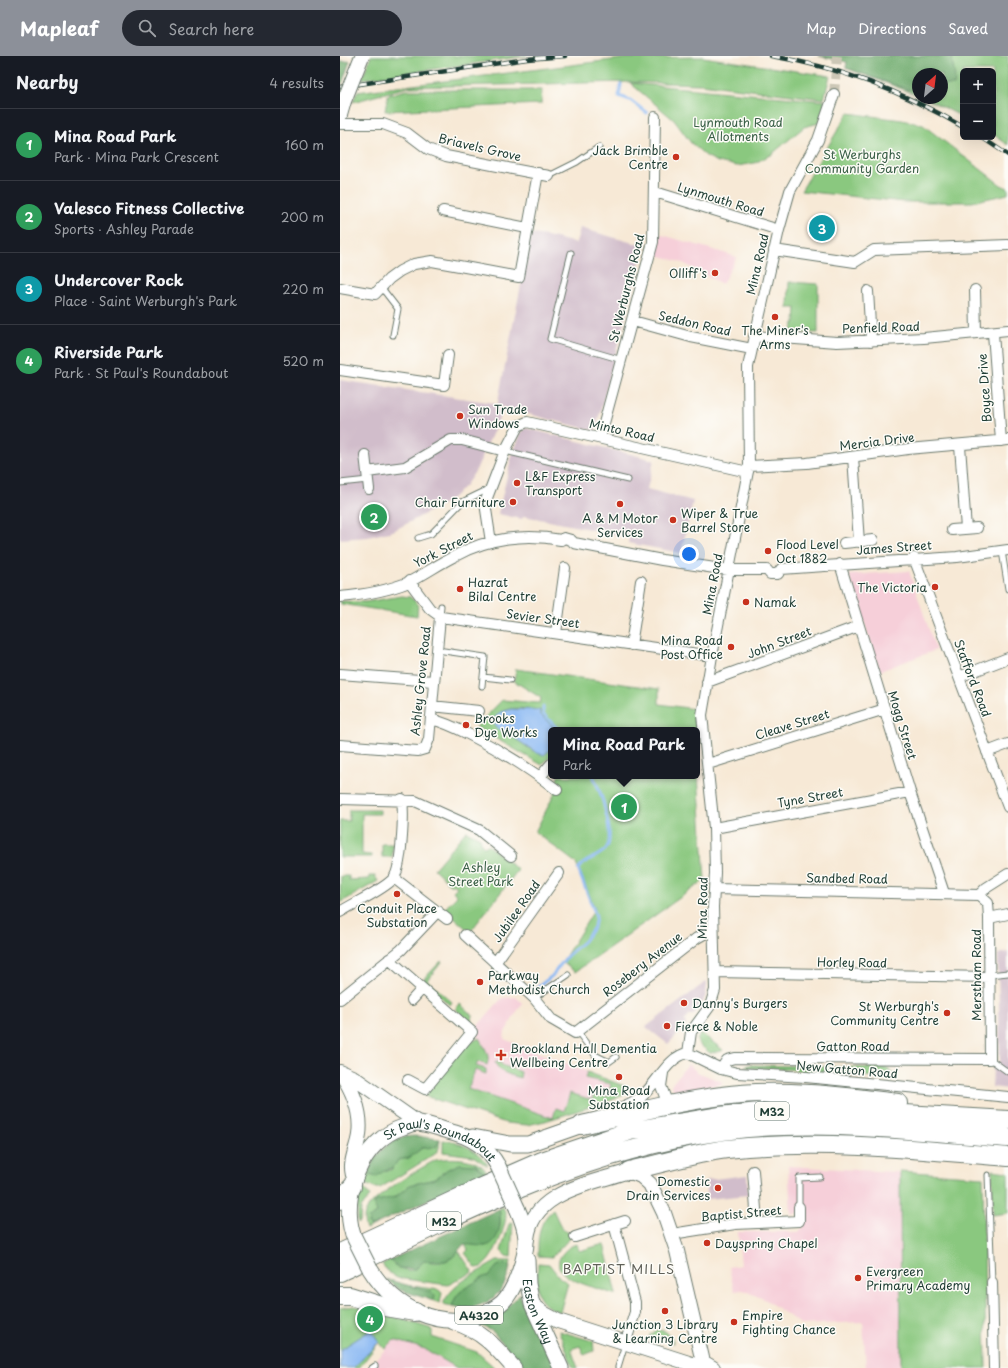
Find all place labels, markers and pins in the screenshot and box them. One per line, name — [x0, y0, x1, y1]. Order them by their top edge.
place label: Jack Brimble Centre — [593, 141, 668, 173]
marker: Jack Brimble Centre — [671, 152, 681, 162]
pin: 3 — [809, 213, 835, 243]
place label: Olliff's — [669, 264, 708, 282]
marker: Olliff's — [710, 268, 720, 278]
marker: The Miner's Arms — [770, 312, 780, 322]
place label: The Miner's Arms — [741, 321, 809, 353]
place label: Sun Trade Windows — [468, 400, 527, 432]
marker: Sun Trade Windows — [455, 411, 465, 421]
place label: L&F Express Transport — [525, 467, 596, 499]
marker: L&F Express Transport — [512, 478, 522, 488]
place label: Chair Furniture — [415, 493, 505, 511]
marker: Chair Furniture — [508, 497, 518, 507]
marker: A & M Motor Services — [615, 499, 625, 509]
pin: 2 — [361, 502, 387, 532]
place label: Wiper & True Barrel Store — [681, 504, 759, 536]
place label: A & M Motor Services — [582, 509, 658, 541]
marker: Wiper & True Barrel Store — [668, 515, 678, 525]
place label: Flood Level Oct 1882 — [776, 535, 839, 567]
marker: Flood Level Oct 1882 — [763, 546, 773, 556]
place label: Hazrat Bilal Centre — [468, 573, 536, 605]
place label: The Victoria — [857, 578, 927, 596]
marker: The Victoria — [930, 582, 940, 592]
marker: Hazrat Bilal Centre — [455, 584, 465, 594]
place label: Namak — [754, 593, 796, 611]
marker: Namak — [741, 597, 751, 607]
place label: Mina Road Post Office — [660, 631, 723, 663]
marker: Mina Road Post Office — [726, 642, 736, 652]
place label: Brooks Dye Works — [474, 709, 538, 741]
marker: Brooks Dye Works — [461, 720, 471, 730]
pin: 1 — [611, 792, 637, 822]
marker: Conduit Place Substation — [392, 889, 402, 899]
place label: Conduit Place Substation — [357, 899, 438, 931]
place label: Parkway Methodist Church — [488, 966, 590, 998]
marker: Parkway Methodist Church — [475, 977, 485, 987]
place label: Danny's Burgers — [692, 994, 788, 1012]
place label: St Werburgh's Community Centre — [830, 997, 940, 1029]
marker: Danny's Burgers — [679, 998, 689, 1008]
marker: St Werburgh's Community Centre — [942, 1008, 952, 1018]
place label: Fierce & Noble — [675, 1017, 759, 1035]
marker: Fierce & Noble — [662, 1021, 672, 1031]
place label: Brookland Hall Dementia Wellbeing Centre — [510, 1039, 658, 1071]
marker: Brookland Hall Dementia Wellbeing Centre — [495, 1049, 507, 1061]
marker: Mina Road Substation — [614, 1072, 624, 1082]
place label: Mina Road Substation — [588, 1081, 650, 1113]
place label: Domestic Drain Services — [626, 1172, 710, 1204]
marker: Domestic Drain Services — [713, 1183, 723, 1193]
place label: Dayspring Chapel — [715, 1234, 818, 1252]
marker: Dayspring Chapel — [702, 1238, 712, 1248]
place label: Evergreen Primary Academy — [866, 1262, 971, 1294]
marker: Evergreen Primary Academy — [853, 1273, 863, 1283]
pin: 4 — [357, 1304, 383, 1334]
marker: Junction 3 Library & Learning Centre — [660, 1306, 670, 1316]
place label: Empire Fighting Chance — [742, 1306, 836, 1338]
place label: Junction 3 Library & Learning Centre — [612, 1315, 718, 1347]
marker: Empire Fighting Chance — [729, 1317, 739, 1327]

